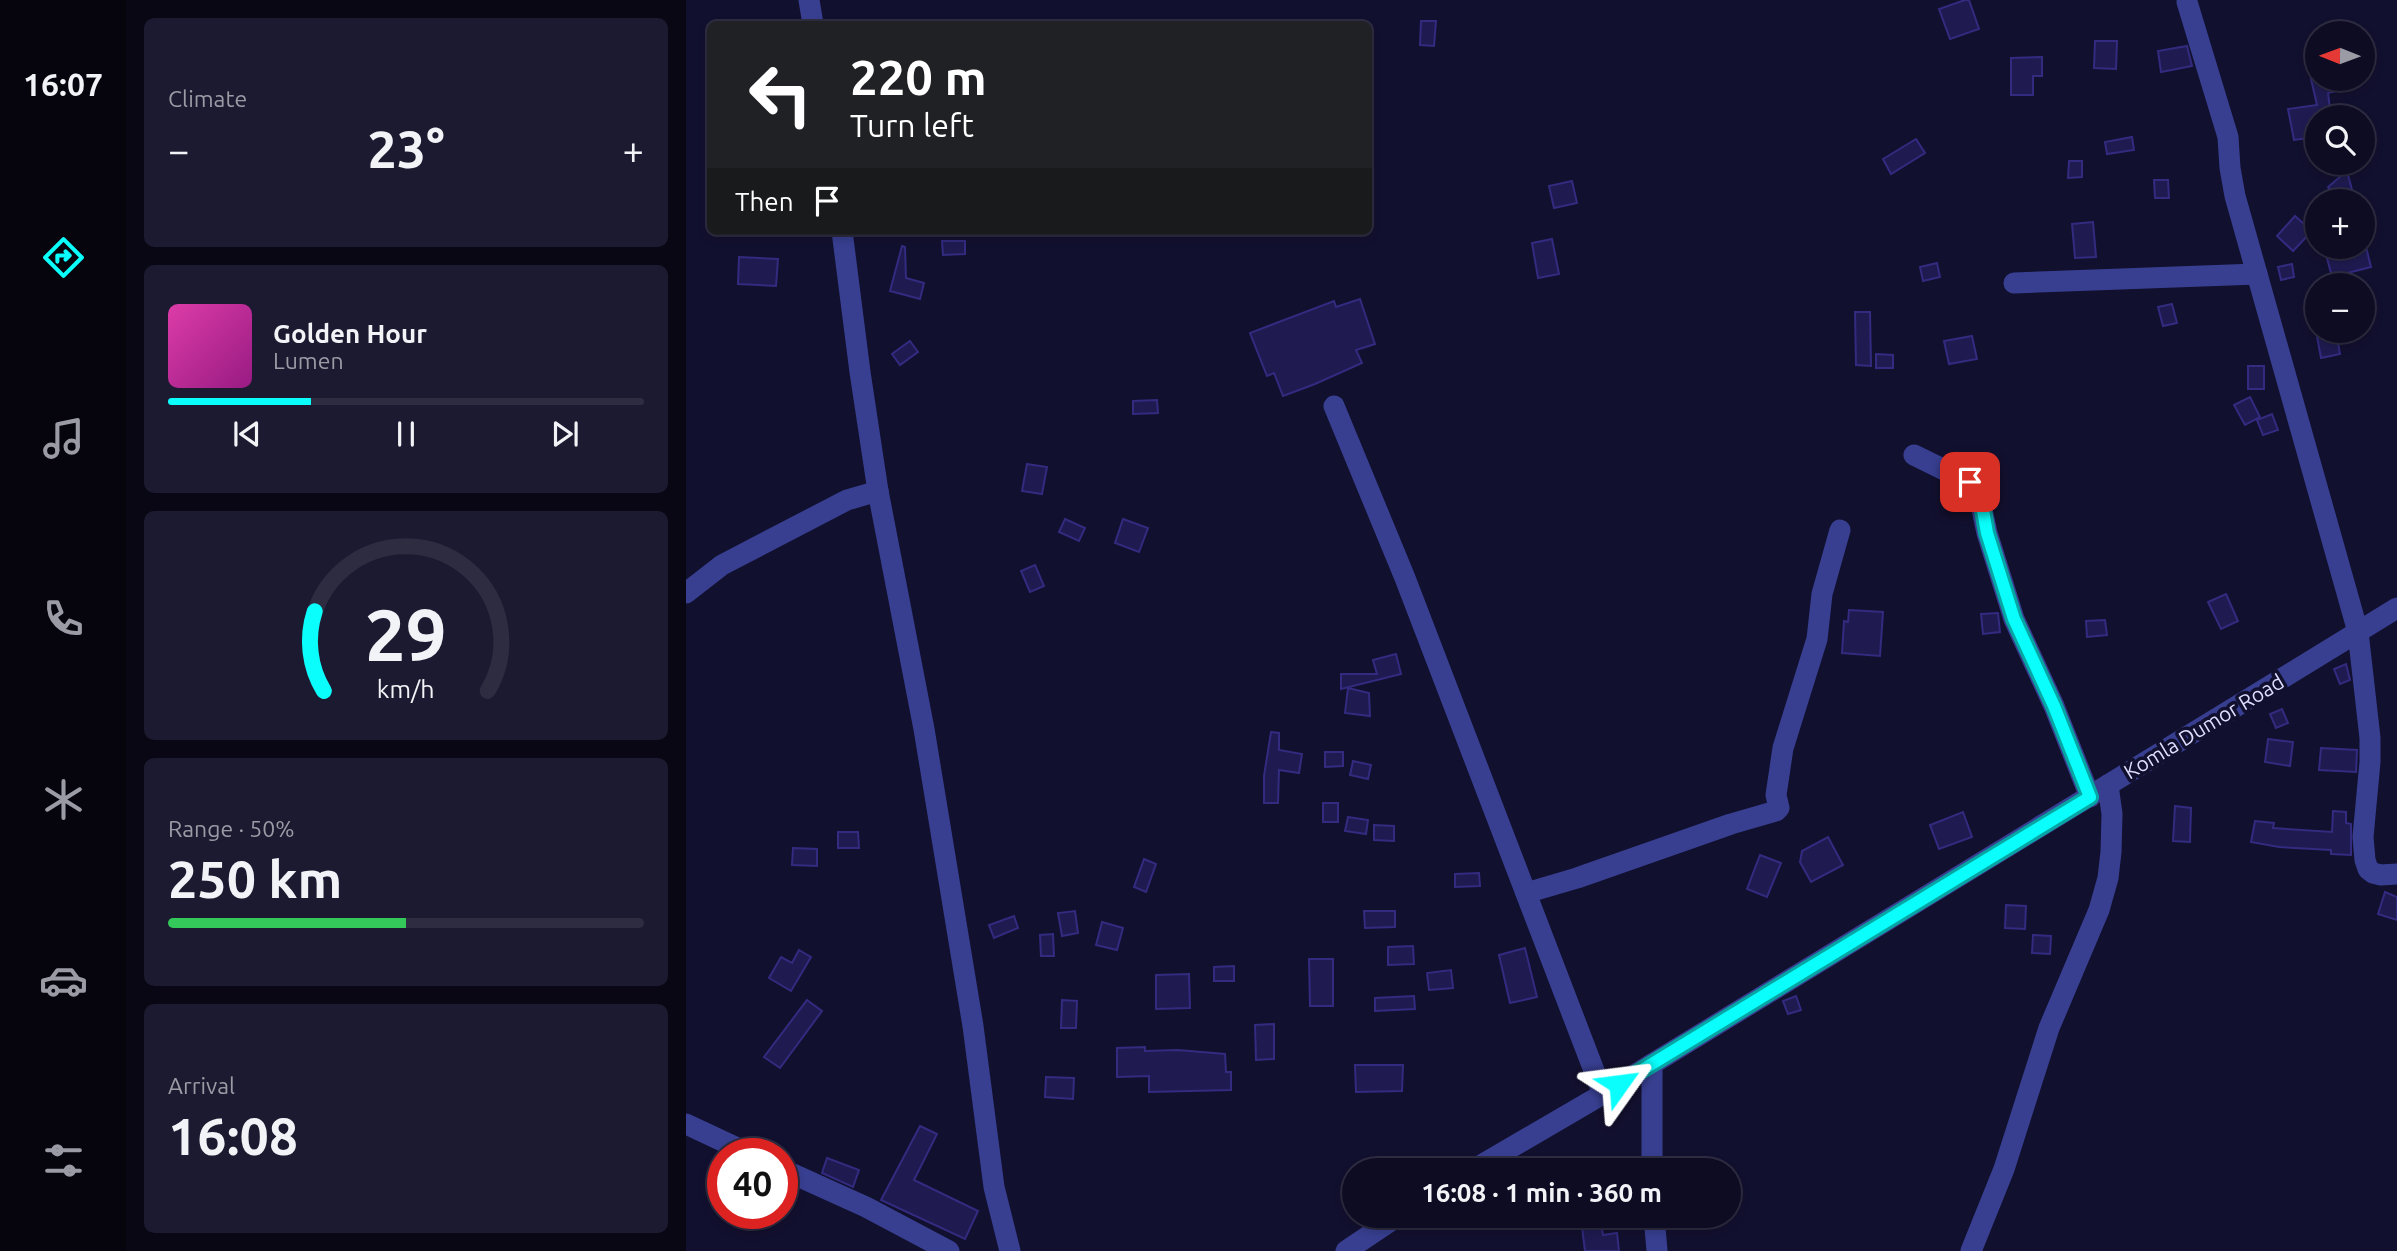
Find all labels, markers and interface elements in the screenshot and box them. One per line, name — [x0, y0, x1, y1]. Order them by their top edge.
north arrow — [2305, 21, 2375, 91]
map controls — [2305, 21, 2375, 343]
icon: left — [735, 49, 826, 140]
text: 220 m — [850, 49, 987, 104]
text: 16:07 — [23, 66, 103, 102]
text: Climate — [168, 86, 247, 111]
button: search — [2305, 105, 2375, 175]
text: Turn left — [850, 107, 974, 143]
text: 23° — [367, 120, 445, 178]
text: − — [168, 129, 189, 171]
text: + — [623, 129, 644, 171]
icon: arrive — [808, 182, 846, 220]
text: Then — [735, 187, 794, 216]
button: + — [2305, 189, 2375, 259]
icon: directions — [39, 233, 88, 282]
button: − — [2305, 273, 2375, 343]
text: Golden Hour — [273, 319, 427, 348]
text: Lumen — [273, 348, 344, 373]
icon: music — [39, 414, 88, 463]
icon: previous — [228, 415, 266, 453]
icon: pause — [387, 415, 425, 453]
icon: next — [546, 415, 584, 453]
pin — [1940, 452, 2000, 512]
icon: arrive — [1951, 463, 1989, 501]
icon: phone — [39, 594, 88, 643]
text: 29 — [365, 594, 447, 676]
street label: Komla Dumor Road — [2119, 669, 2288, 783]
text: km/h — [377, 675, 435, 703]
icon: climate — [39, 775, 88, 824]
text: Range · 50% — [168, 816, 295, 841]
text: 250 km — [168, 850, 342, 908]
icon: car — [39, 956, 88, 1005]
position arrow — [1582, 1047, 1656, 1121]
text: Arrival — [168, 1073, 235, 1098]
text: 16:08 — [168, 1107, 298, 1165]
icon: filters — [39, 1136, 88, 1185]
speed limit sign: 40 — [707, 1138, 798, 1229]
text: 16:08 · 1 min · 360 m — [1421, 1178, 1662, 1207]

